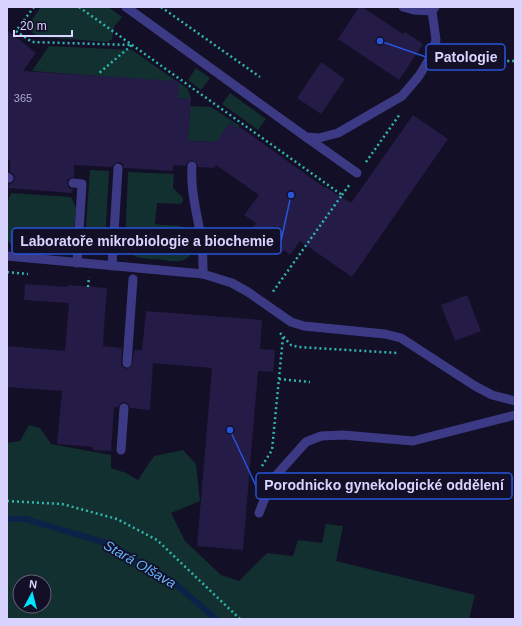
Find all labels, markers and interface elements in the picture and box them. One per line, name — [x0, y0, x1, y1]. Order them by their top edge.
scale bar — [14, 12, 72, 38]
text: 20 m — [20, 19, 47, 33]
callout: Patologie — [426, 44, 505, 70]
text: Patologie — [434, 49, 498, 65]
house number: 365 — [14, 92, 32, 104]
callout: Laboratoře mikrobiologie a biochemie — [12, 228, 281, 254]
text: Laboratoře mikrobiologie a biochemie — [20, 233, 274, 249]
callout: Porodnicko gynekologické oddělení — [256, 473, 512, 499]
text: Porodnicko gynekologické oddělení — [264, 477, 505, 493]
water label: Stará Olšava — [101, 537, 179, 591]
north arrow — [12, 574, 52, 614]
text: N — [29, 578, 38, 591]

